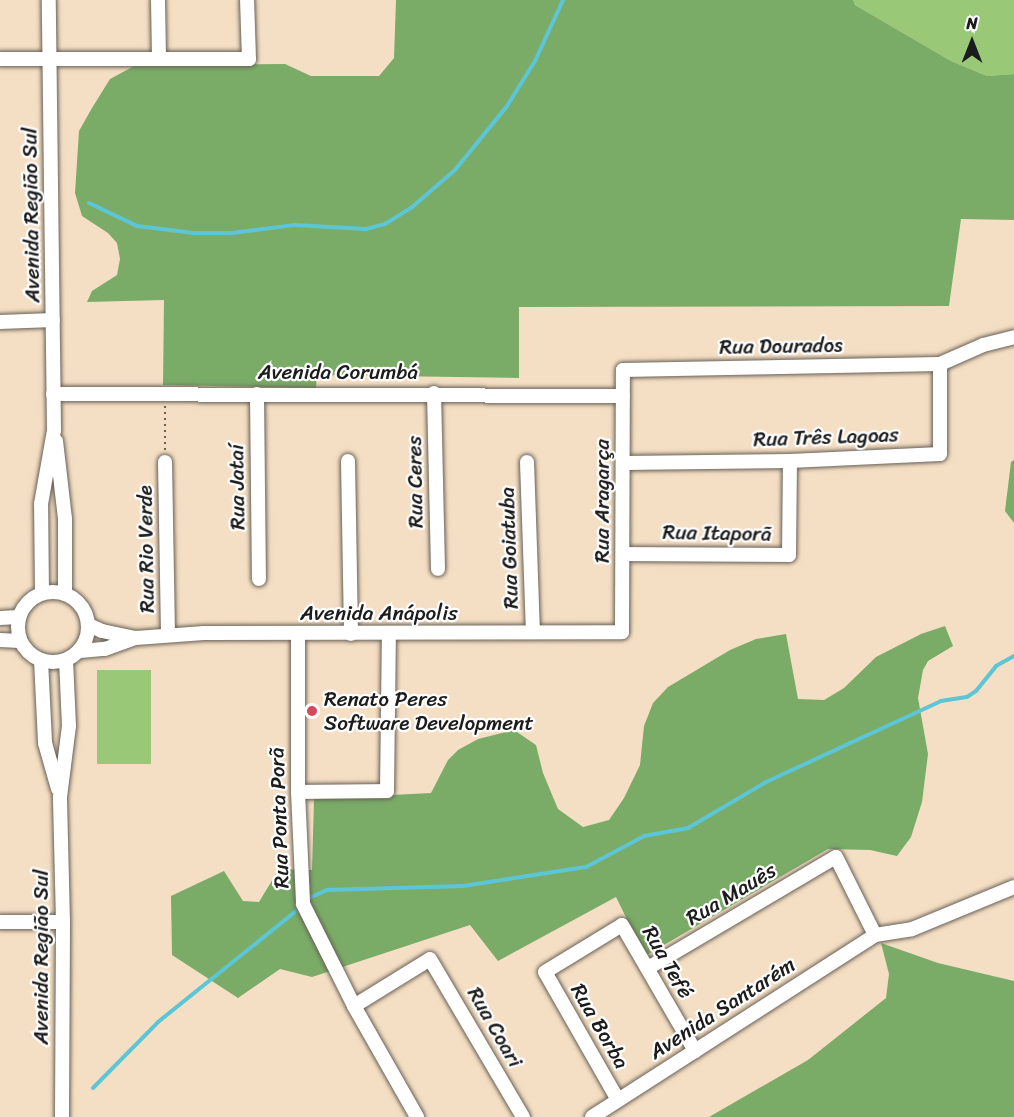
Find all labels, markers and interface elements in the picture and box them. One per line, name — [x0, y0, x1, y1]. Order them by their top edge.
text: N — [966, 9, 978, 38]
north arrow — [942, 12, 1002, 72]
street label: Avenida Região Sul — [17, 127, 45, 303]
street label: Rua Dourados — [719, 332, 843, 360]
street label: Avenida Corumbá — [258, 359, 418, 385]
street label: Rua Três Lagoas — [753, 422, 899, 452]
street label: Rua Ceres — [402, 435, 428, 529]
street label: Rua Aragarça — [589, 439, 615, 563]
street label: Rua Jataí — [224, 444, 250, 530]
street label: Rua Rio Verde — [132, 485, 160, 613]
street label: Rua Goiatuba — [494, 486, 524, 610]
street label: Rua Itaporã — [662, 519, 772, 547]
street label: Avenida Anápolis — [300, 600, 458, 626]
place label: Renato Peres Software Development — [324, 686, 533, 736]
marker: Renato Peres Software Development — [305, 704, 319, 718]
street label: Rua Ponta Porã — [264, 746, 294, 890]
street label: Rua Mauês — [682, 858, 780, 930]
street label: Avenida Região Sul — [28, 869, 54, 1045]
street label: Rua Tefé — [637, 921, 699, 1003]
street label: Avenida Santarém — [644, 951, 800, 1065]
street label: Rua Borba — [566, 979, 634, 1073]
street label: Rua Coari — [462, 982, 528, 1072]

